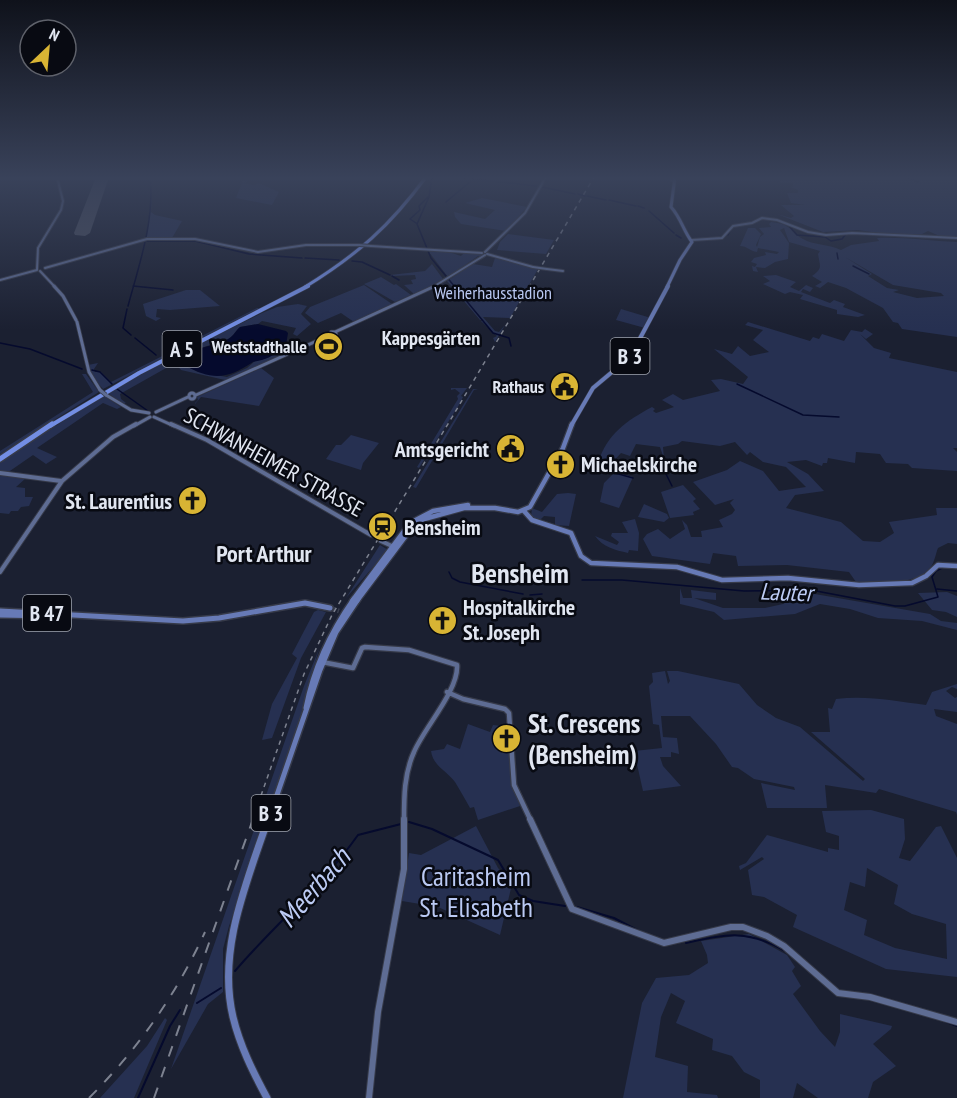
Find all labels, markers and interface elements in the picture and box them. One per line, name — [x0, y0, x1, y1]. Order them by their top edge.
north arrow — [18, 18, 78, 78]
text: N — [46, 24, 63, 45]
park label: Weiherhausstadion — [434, 281, 552, 304]
district label: Kappesgärten — [382, 325, 480, 351]
sports icon: Weststadthalle — [312, 330, 344, 362]
road number: A 5 — [162, 331, 201, 367]
place label: Weststadthalle — [210, 335, 307, 358]
road number: B 3 — [610, 338, 650, 374]
public building icon: Rathaus — [549, 370, 581, 402]
place label: Rathaus — [492, 375, 544, 398]
street label: SCHWANHEIMER STRASSE — [179, 401, 369, 523]
public building icon: Amtsgericht — [494, 433, 526, 465]
place label: Amtsgericht — [394, 435, 490, 463]
church icon: Michaelskirche — [544, 448, 576, 480]
place label: Michaelskirche — [581, 450, 697, 478]
church icon: St. Laurentius — [177, 485, 209, 517]
place label: St. Laurentius — [65, 487, 172, 515]
station icon: Bensheim — [367, 511, 399, 543]
place label: Bensheim — [404, 513, 481, 541]
district label: Port Arthur — [216, 538, 313, 569]
district label: Bensheim — [471, 554, 569, 591]
water label: Lauter — [759, 576, 816, 609]
place label: Hospitalkirche St. Joseph — [463, 593, 575, 646]
road number: B 47 — [23, 595, 71, 631]
church icon: Hospitalkirche St. Joseph — [426, 604, 458, 636]
place label: St. Crescens (Bensheim) — [528, 706, 640, 771]
church icon: St. Crescens (Bensheim) — [491, 723, 523, 755]
road number: B 3 — [252, 795, 290, 831]
water label: Meerbach — [268, 838, 359, 935]
park label: Caritasheim St. Elisabeth — [419, 859, 533, 924]

